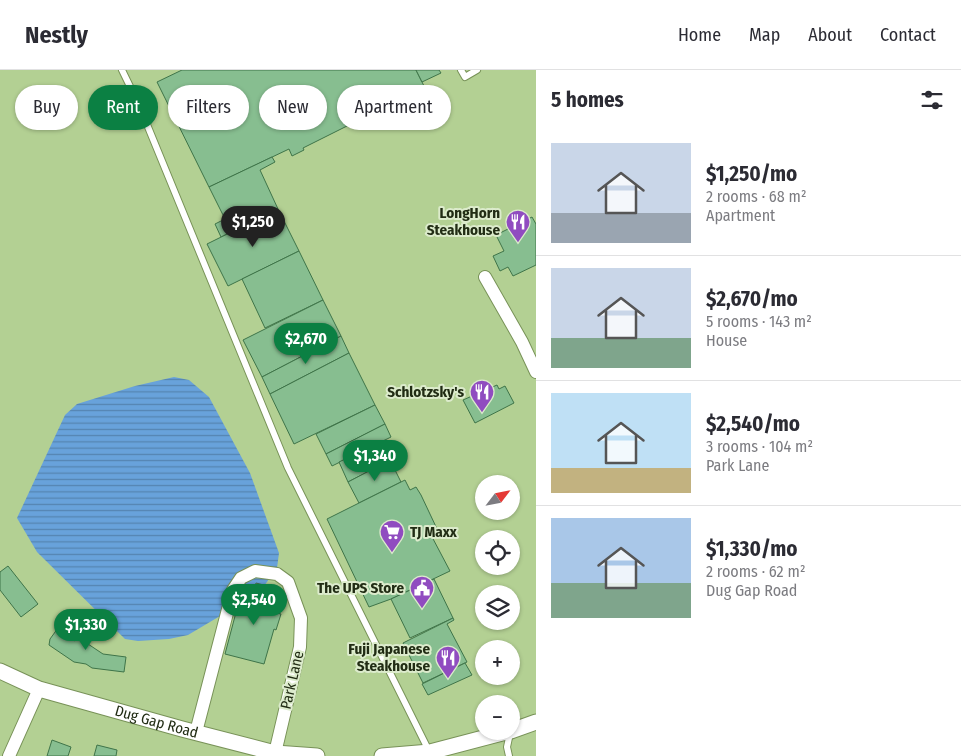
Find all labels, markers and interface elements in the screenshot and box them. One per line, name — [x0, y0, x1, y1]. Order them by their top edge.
text: Nestly — [25, 21, 88, 49]
text: Home — [678, 24, 721, 46]
text: Map — [749, 24, 780, 46]
text: About — [808, 24, 852, 46]
text: Contact — [880, 24, 936, 46]
chip: Buy — [15, 85, 78, 130]
chip: Rent — [88, 85, 158, 130]
chip: Filters — [168, 85, 249, 130]
chip: New — [259, 85, 327, 130]
chip: Apartment — [337, 85, 451, 130]
icon: filters — [918, 86, 946, 114]
text: 5 homes — [551, 87, 624, 113]
text: $1,250/mo — [706, 161, 797, 187]
icon: home — [591, 163, 651, 223]
text: 2 rooms · 68 m² — [706, 187, 807, 206]
place label: LongHorn Steakhouse — [427, 204, 500, 239]
pin: $1,250 — [212, 206, 294, 248]
text: Apartment — [706, 206, 775, 225]
restaurant icon: LongHorn Steakhouse — [505, 209, 531, 243]
text: $1,250 — [232, 212, 274, 231]
text: $2,670/mo — [706, 286, 798, 312]
icon: home — [591, 288, 651, 348]
text: 5 rooms · 143 m² — [706, 312, 812, 331]
pin: $2,670 — [265, 322, 347, 365]
text: $2,670 — [285, 329, 327, 348]
text: House — [706, 331, 747, 350]
restaurant icon: Schlotzsky's — [469, 379, 495, 413]
place label: Schlotzsky's — [387, 383, 464, 401]
text: $2,540/mo — [706, 411, 800, 437]
icon: home — [591, 413, 651, 473]
text: 3 rooms · 104 m² — [706, 437, 813, 456]
pin: $1,340 — [334, 440, 416, 482]
text: $1,340 — [354, 446, 396, 465]
text: Park Lane — [706, 456, 769, 475]
north arrow — [475, 475, 520, 520]
map controls — [475, 475, 520, 740]
supermarket icon: TJ Maxx — [379, 519, 405, 553]
place label: TJ Maxx — [410, 523, 458, 541]
button: locate — [475, 530, 520, 575]
text: $1,330/mo — [706, 536, 797, 562]
icon: home — [591, 538, 651, 598]
text: 2 rooms · 62 m² — [706, 562, 805, 581]
public building icon: The UPS Store — [409, 575, 435, 609]
place label: The UPS Store — [317, 579, 404, 597]
text: Dug Gap Road — [706, 581, 797, 600]
pin: $2,540 — [213, 584, 295, 626]
button: layers — [475, 585, 520, 630]
text: $2,540 — [232, 590, 276, 609]
pin: $1,330 — [45, 608, 127, 651]
text: $1,330 — [65, 615, 107, 634]
place label: Fuji Japanese Steakhouse — [348, 640, 430, 675]
button: + — [475, 640, 520, 685]
restaurant icon: Fuji Japanese Steakhouse — [435, 645, 461, 679]
street label: Park Lane — [277, 649, 307, 711]
button: − — [475, 695, 520, 740]
street label: Dug Gap Road — [113, 702, 200, 742]

